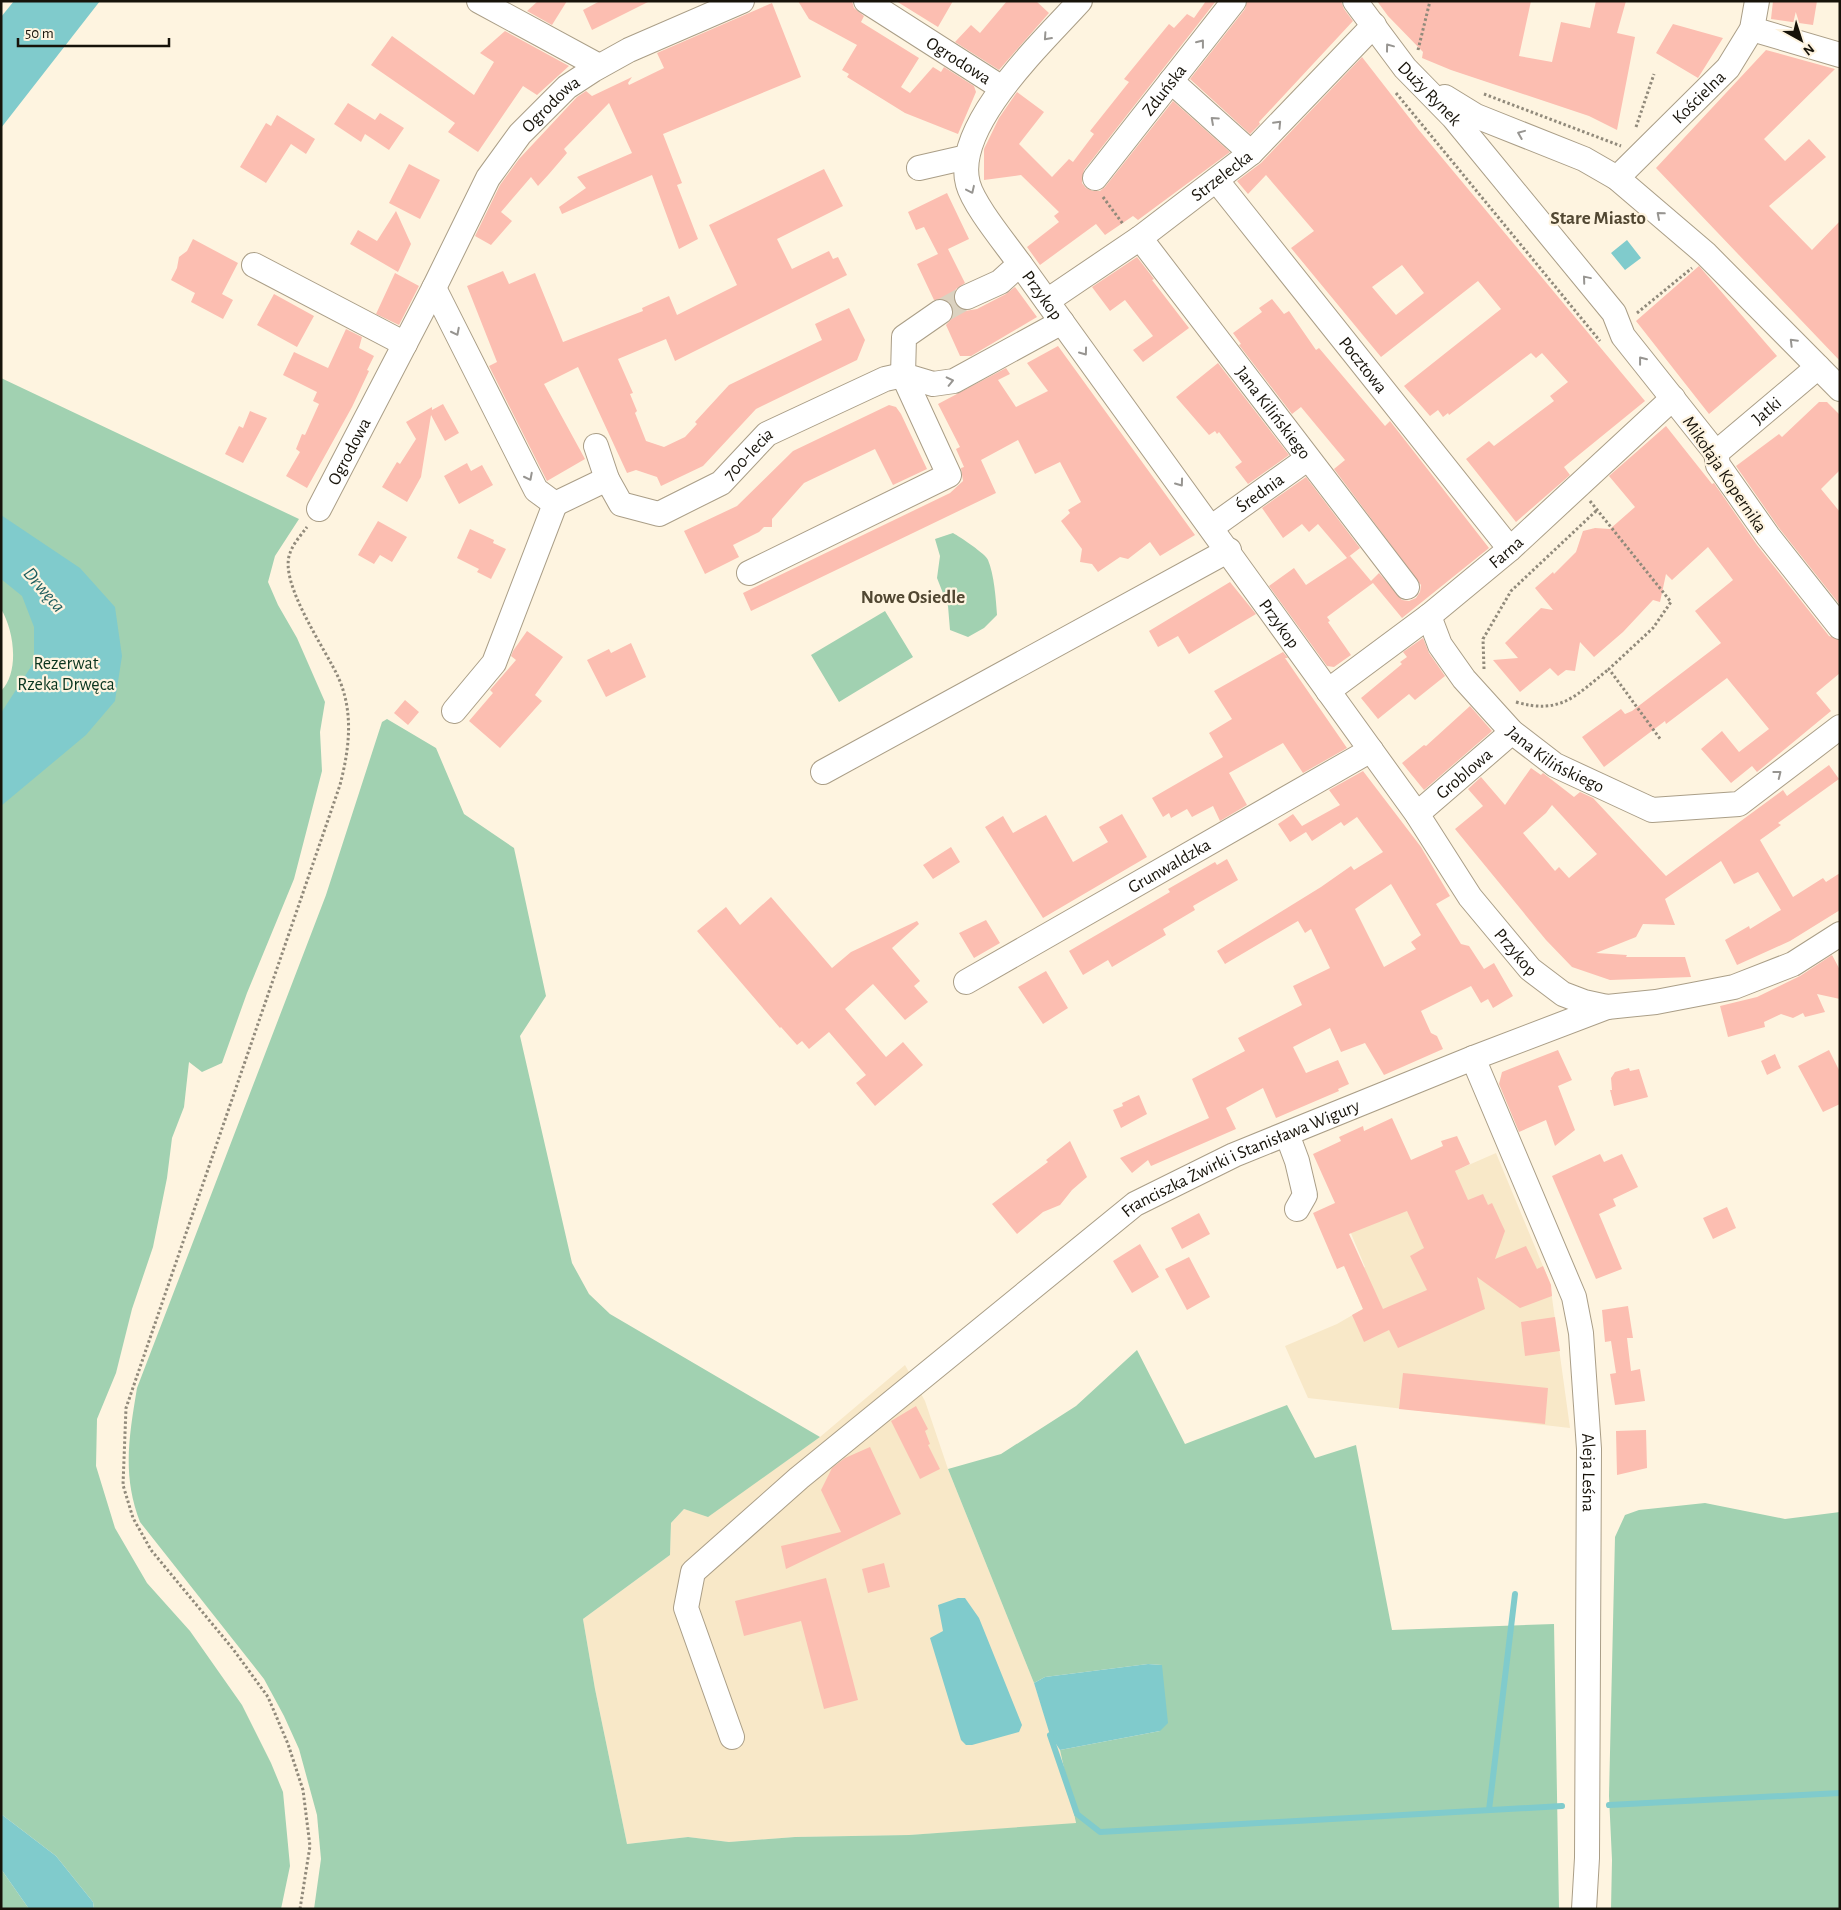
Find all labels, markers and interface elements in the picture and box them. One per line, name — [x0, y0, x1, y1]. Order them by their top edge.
scale bar — [18, 15, 169, 47]
north arrow — [1776, 15, 1826, 65]
text: 50 m — [25, 26, 54, 41]
one-way arrow — [1044, 32, 1053, 41]
street label: Ogrodowa — [923, 34, 994, 88]
one-way arrow — [1196, 40, 1204, 49]
text: N — [1800, 41, 1817, 58]
one-way arrow — [1387, 44, 1395, 53]
street label: Duży Rynek — [1394, 58, 1465, 130]
street label: Zduńska — [1140, 62, 1190, 119]
street label: Kościelna — [1669, 68, 1729, 128]
street label: Ogrodowa — [519, 73, 583, 137]
one-way arrow — [1211, 117, 1220, 126]
one-way arrow — [1272, 121, 1281, 130]
one-way arrow — [1517, 129, 1526, 140]
street label: Strzelecka — [1188, 148, 1256, 205]
one-way arrow — [965, 185, 976, 194]
district label: Stare Miasto — [1550, 209, 1646, 228]
one-way arrow — [1656, 212, 1665, 221]
street label: Przykop — [1018, 268, 1065, 324]
one-way arrow — [1583, 276, 1592, 285]
one-way arrow — [450, 326, 460, 335]
street label: Pocztowa — [1335, 334, 1390, 397]
one-way arrow — [1790, 339, 1799, 348]
one-way arrow — [1078, 346, 1087, 356]
one-way arrow — [1640, 357, 1648, 366]
street label: Jana Kilińskiego — [1232, 364, 1314, 463]
one-way arrow — [946, 376, 955, 387]
street label: Jatki — [1749, 394, 1785, 428]
street label: Mikołaja Kopernika — [1679, 413, 1770, 536]
street label: Ogrodowa — [325, 415, 375, 488]
street label: 700-lecia — [721, 425, 776, 484]
one-way arrow — [523, 471, 533, 480]
street label: Średnia — [1232, 471, 1288, 516]
one-way arrow — [1174, 477, 1183, 487]
street label: Farna — [1486, 533, 1527, 572]
water label: Drwęca — [19, 564, 68, 616]
district label: Nowe Osiedle — [861, 588, 965, 607]
street label: Przykop — [1255, 596, 1302, 652]
park label: Rezerwat Rzeka Drwęca — [17, 655, 115, 694]
street label: Jana Kilińskiego — [1502, 724, 1607, 797]
street label: Groblowa — [1433, 745, 1496, 803]
one-way arrow — [1772, 772, 1781, 780]
street label: Grunwaldzka — [1125, 836, 1214, 897]
street label: Przykop — [1490, 925, 1540, 981]
street label: Franciszka Żwirki i Stanisława Wigury — [1119, 1097, 1363, 1221]
street label: Aleja Leśna — [1578, 1433, 1597, 1512]

